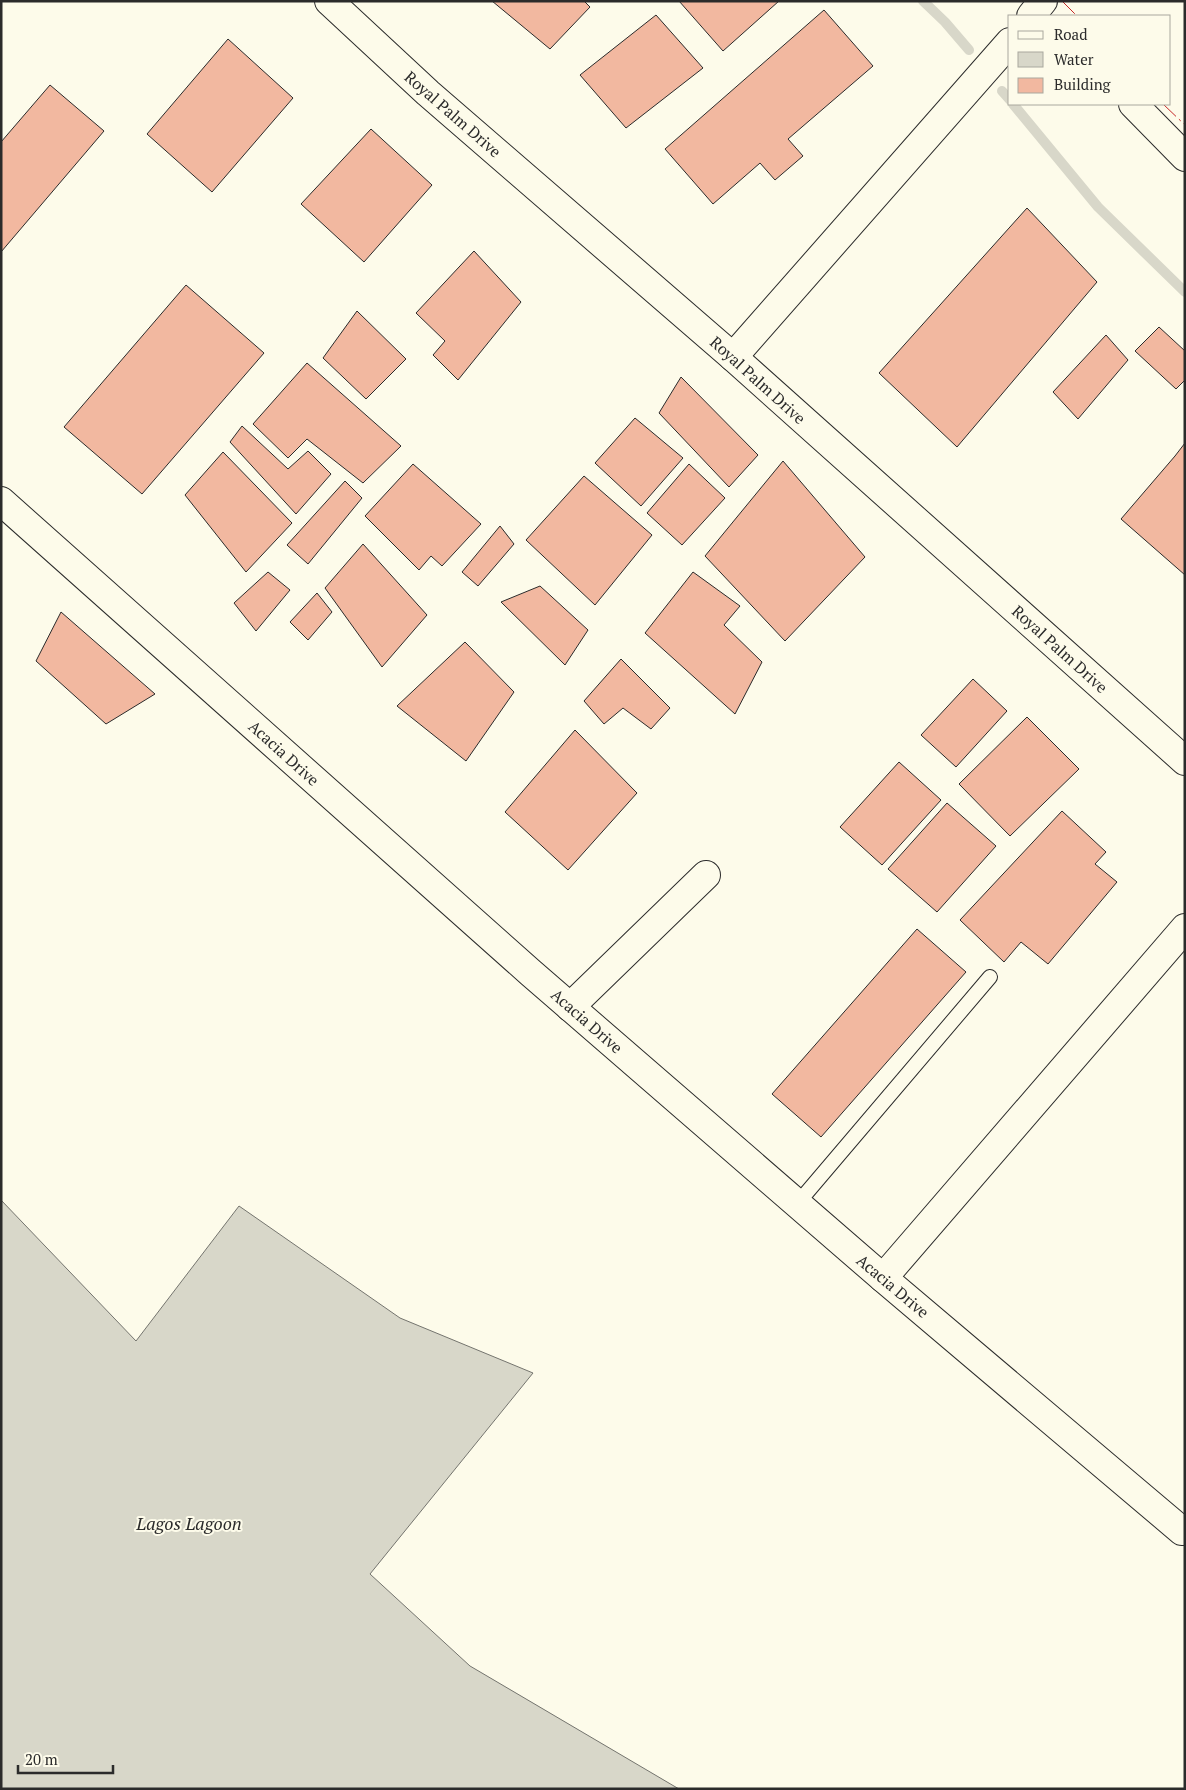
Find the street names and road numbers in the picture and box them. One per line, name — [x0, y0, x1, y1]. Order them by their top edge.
street label: Royal Palm Drive — [400, 66, 506, 162]
street label: Royal Palm Drive — [705, 331, 811, 429]
street label: Royal Palm Drive — [1007, 600, 1113, 698]
street label: Acacia Drive — [244, 715, 324, 791]
street label: Acacia Drive — [546, 984, 628, 1058]
street label: Acacia Drive — [852, 1249, 934, 1323]

